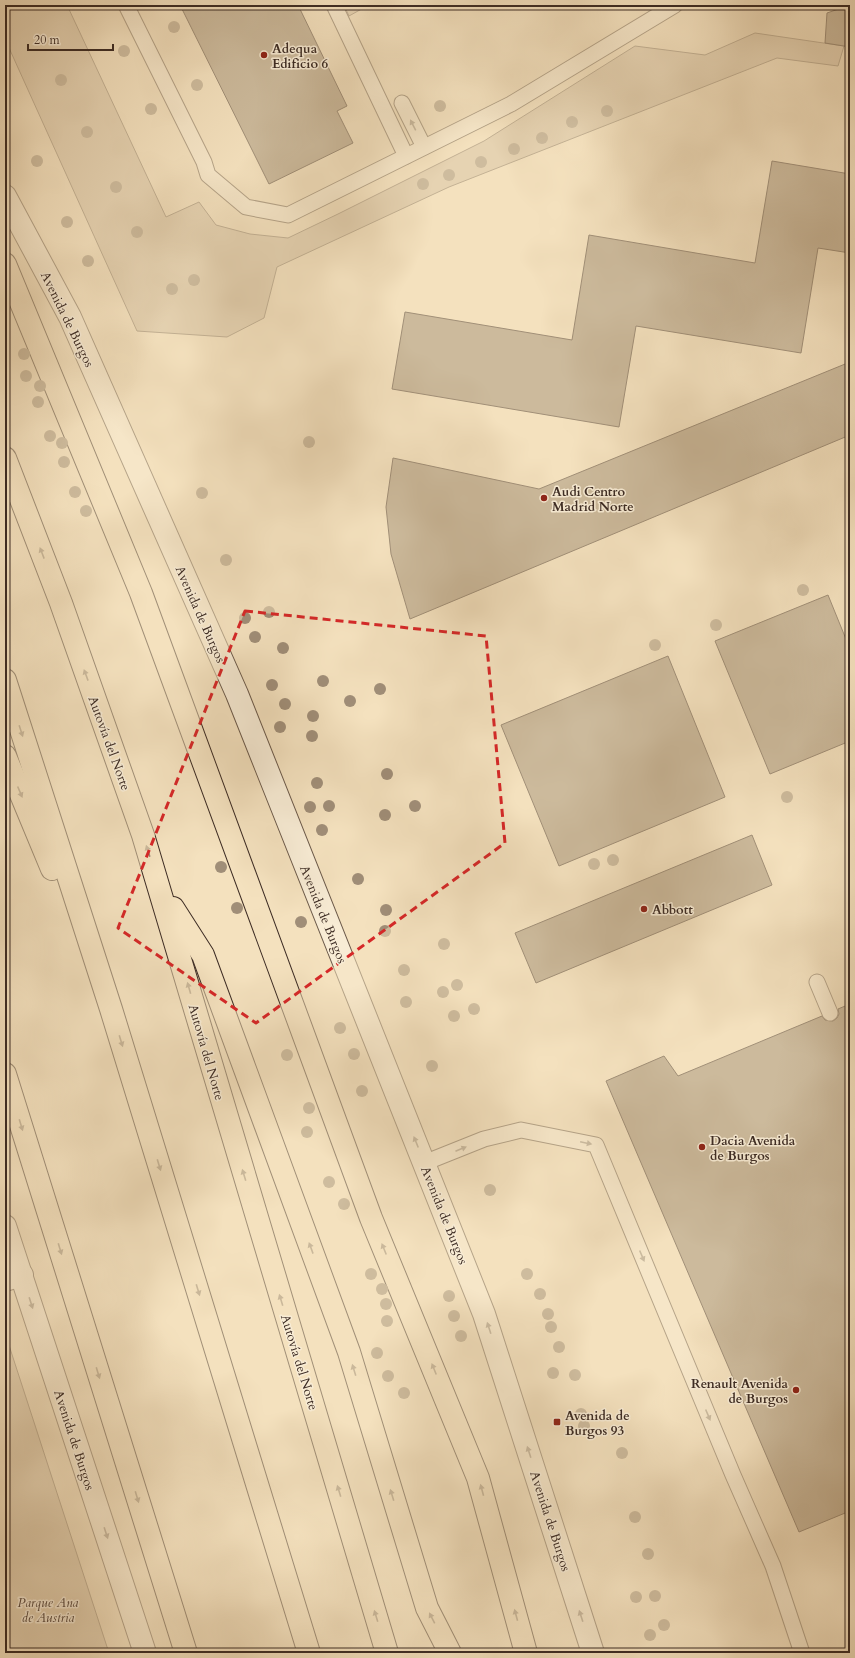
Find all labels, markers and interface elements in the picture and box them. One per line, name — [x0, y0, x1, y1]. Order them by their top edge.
scale bar — [28, 26, 113, 52]
text: 20 m — [34, 32, 61, 48]
place label: Adequa Edificio 6 — [272, 40, 329, 73]
marker: Adequa Edificio 6 — [259, 50, 269, 60]
one-way arrow — [410, 120, 416, 131]
street label: Avenida de Burgos — [36, 269, 98, 370]
place label: Audi Centro Madrid Norte — [552, 483, 634, 516]
marker: Audi Centro Madrid Norte — [539, 493, 549, 503]
one-way arrow — [38, 547, 44, 559]
street label: Avenida de Burgos — [171, 563, 230, 666]
one-way arrow — [83, 669, 89, 681]
street label: Autovía del Norte — [84, 694, 135, 793]
one-way arrow — [18, 725, 24, 737]
one-way arrow — [17, 786, 23, 797]
one-way arrow — [145, 845, 151, 857]
street label: Avenida de Burgos — [295, 863, 351, 966]
place label: Abbott — [652, 901, 693, 919]
marker: Abbott — [639, 904, 649, 914]
one-way arrow — [186, 981, 192, 993]
street label: Autovía del Norte — [184, 1002, 228, 1103]
one-way arrow — [118, 1035, 124, 1047]
one-way arrow — [18, 1119, 24, 1131]
place label: Dacia Avenida de Burgos — [710, 1132, 796, 1165]
one-way arrow — [412, 1136, 418, 1148]
one-way arrow — [580, 1141, 592, 1147]
marker: Dacia Avenida de Burgos — [697, 1142, 707, 1152]
one-way arrow — [455, 1146, 466, 1152]
one-way arrow — [156, 1160, 162, 1172]
street label: Avenida de Burgos — [416, 1164, 472, 1267]
one-way arrow — [241, 1169, 247, 1181]
one-way arrow — [307, 1242, 313, 1254]
one-way arrow — [381, 1242, 387, 1254]
one-way arrow — [57, 1243, 63, 1255]
one-way arrow — [639, 1251, 645, 1262]
one-way arrow — [195, 1284, 201, 1296]
one-way arrow — [278, 1293, 284, 1305]
one-way arrow — [28, 1297, 34, 1309]
street label: Autovía del Norte — [276, 1312, 322, 1413]
one-way arrow — [486, 1322, 492, 1334]
one-way arrow — [430, 1363, 436, 1375]
one-way arrow — [351, 1364, 357, 1376]
one-way arrow — [96, 1367, 102, 1379]
place label: Renault Avenida de Burgos — [691, 1375, 789, 1408]
marker: Renault Avenida de Burgos — [791, 1385, 801, 1395]
street label: Avenida de Burgos — [49, 1388, 99, 1493]
place label: Avenida de Burgos 93 — [565, 1407, 630, 1440]
one-way arrow — [705, 1409, 711, 1421]
marker: Avenida de Burgos 93 — [552, 1417, 562, 1427]
one-way arrow — [526, 1446, 532, 1458]
street label: Avenida de Burgos — [525, 1469, 575, 1574]
one-way arrow — [478, 1484, 484, 1496]
one-way arrow — [336, 1485, 342, 1497]
one-way arrow — [389, 1488, 395, 1500]
one-way arrow — [134, 1491, 140, 1503]
one-way arrow — [103, 1528, 109, 1540]
park label: Parque Ana de Austria — [18, 1594, 79, 1627]
one-way arrow — [373, 1609, 379, 1621]
one-way arrow — [512, 1609, 518, 1622]
one-way arrow — [578, 1610, 584, 1622]
one-way arrow — [429, 1613, 435, 1624]

